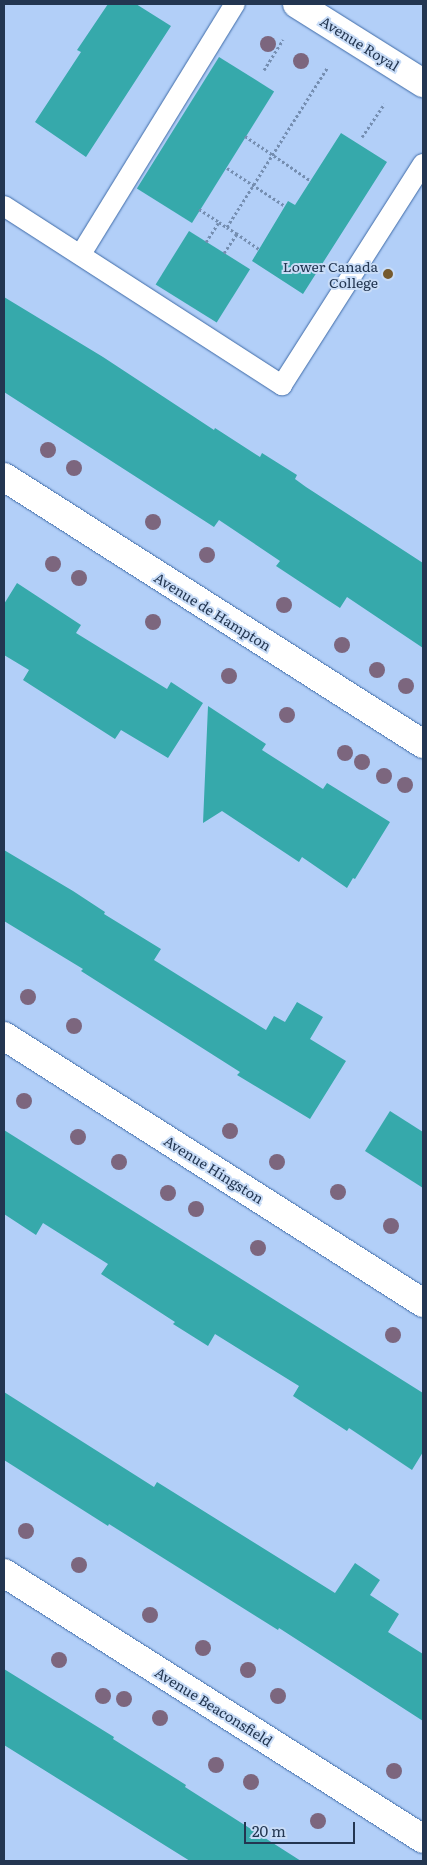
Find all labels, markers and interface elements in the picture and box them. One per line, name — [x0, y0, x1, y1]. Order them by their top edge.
street label: Avenue Royal — [317, 12, 403, 74]
place label: Lower Canada College — [283, 258, 378, 290]
marker: Lower Canada College — [382, 268, 394, 280]
street label: Avenue de Hampton — [152, 568, 274, 654]
street label: Avenue Hingston — [161, 1132, 267, 1206]
street label: Avenue Beaconsfield — [152, 1663, 276, 1749]
scale bar — [247, 1812, 358, 1844]
text: 20 m — [252, 1819, 286, 1842]

